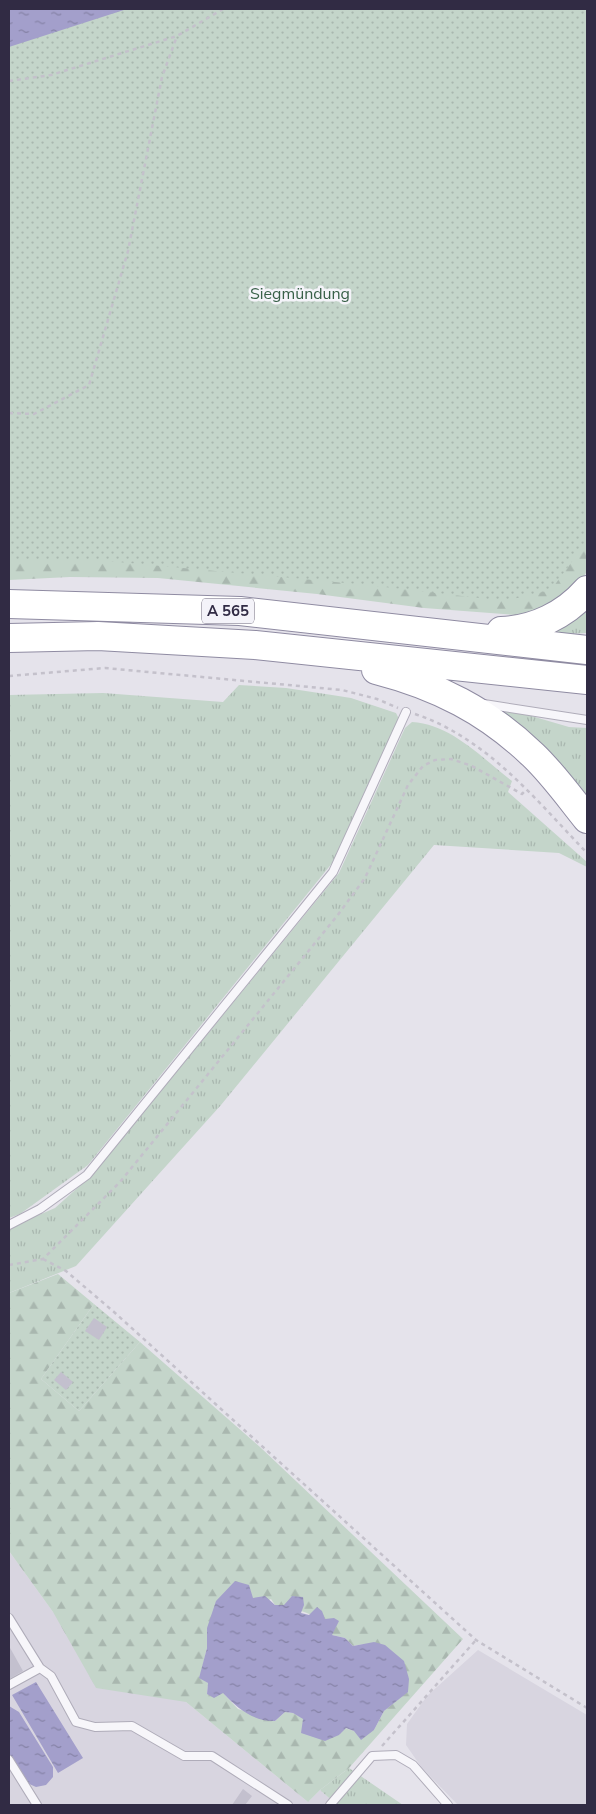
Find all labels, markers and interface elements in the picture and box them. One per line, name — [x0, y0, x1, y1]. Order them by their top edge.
park label: Siegmündung — [250, 283, 350, 305]
road number: A 565 — [202, 598, 254, 624]

